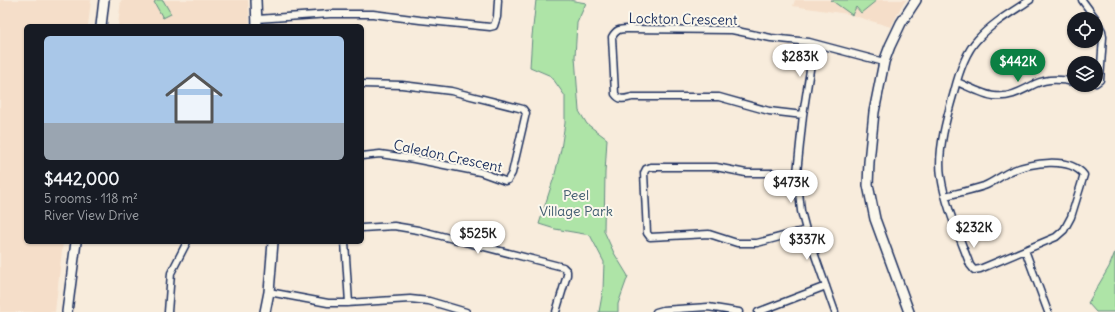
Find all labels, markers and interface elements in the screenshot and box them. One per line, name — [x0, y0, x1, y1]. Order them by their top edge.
street label: Lockton Crescent — [628, 9, 738, 29]
map controls — [1067, 12, 1103, 92]
button: locate — [1067, 12, 1103, 48]
pin: $283K — [772, 44, 828, 78]
text: $283K — [781, 48, 819, 65]
pin: $442K — [990, 49, 1046, 83]
text: $442K — [999, 53, 1037, 70]
button: layers — [1067, 56, 1103, 92]
icon: home — [158, 62, 230, 134]
street label: Caledon Crescent — [392, 136, 504, 176]
text: $442,000 — [44, 168, 120, 190]
pin: $473K — [763, 170, 819, 204]
text: $473K — [773, 174, 809, 191]
park label: Peel Village Park — [539, 186, 613, 220]
text: 5 rooms · 118 m² — [44, 190, 138, 207]
text: River View Drive — [44, 207, 139, 224]
pin: $232K — [946, 215, 1002, 249]
text: $232K — [956, 219, 992, 236]
pin: $525K — [450, 221, 506, 255]
text: $525K — [459, 225, 497, 242]
pin: $337K — [779, 227, 835, 261]
text: $337K — [789, 231, 825, 248]

